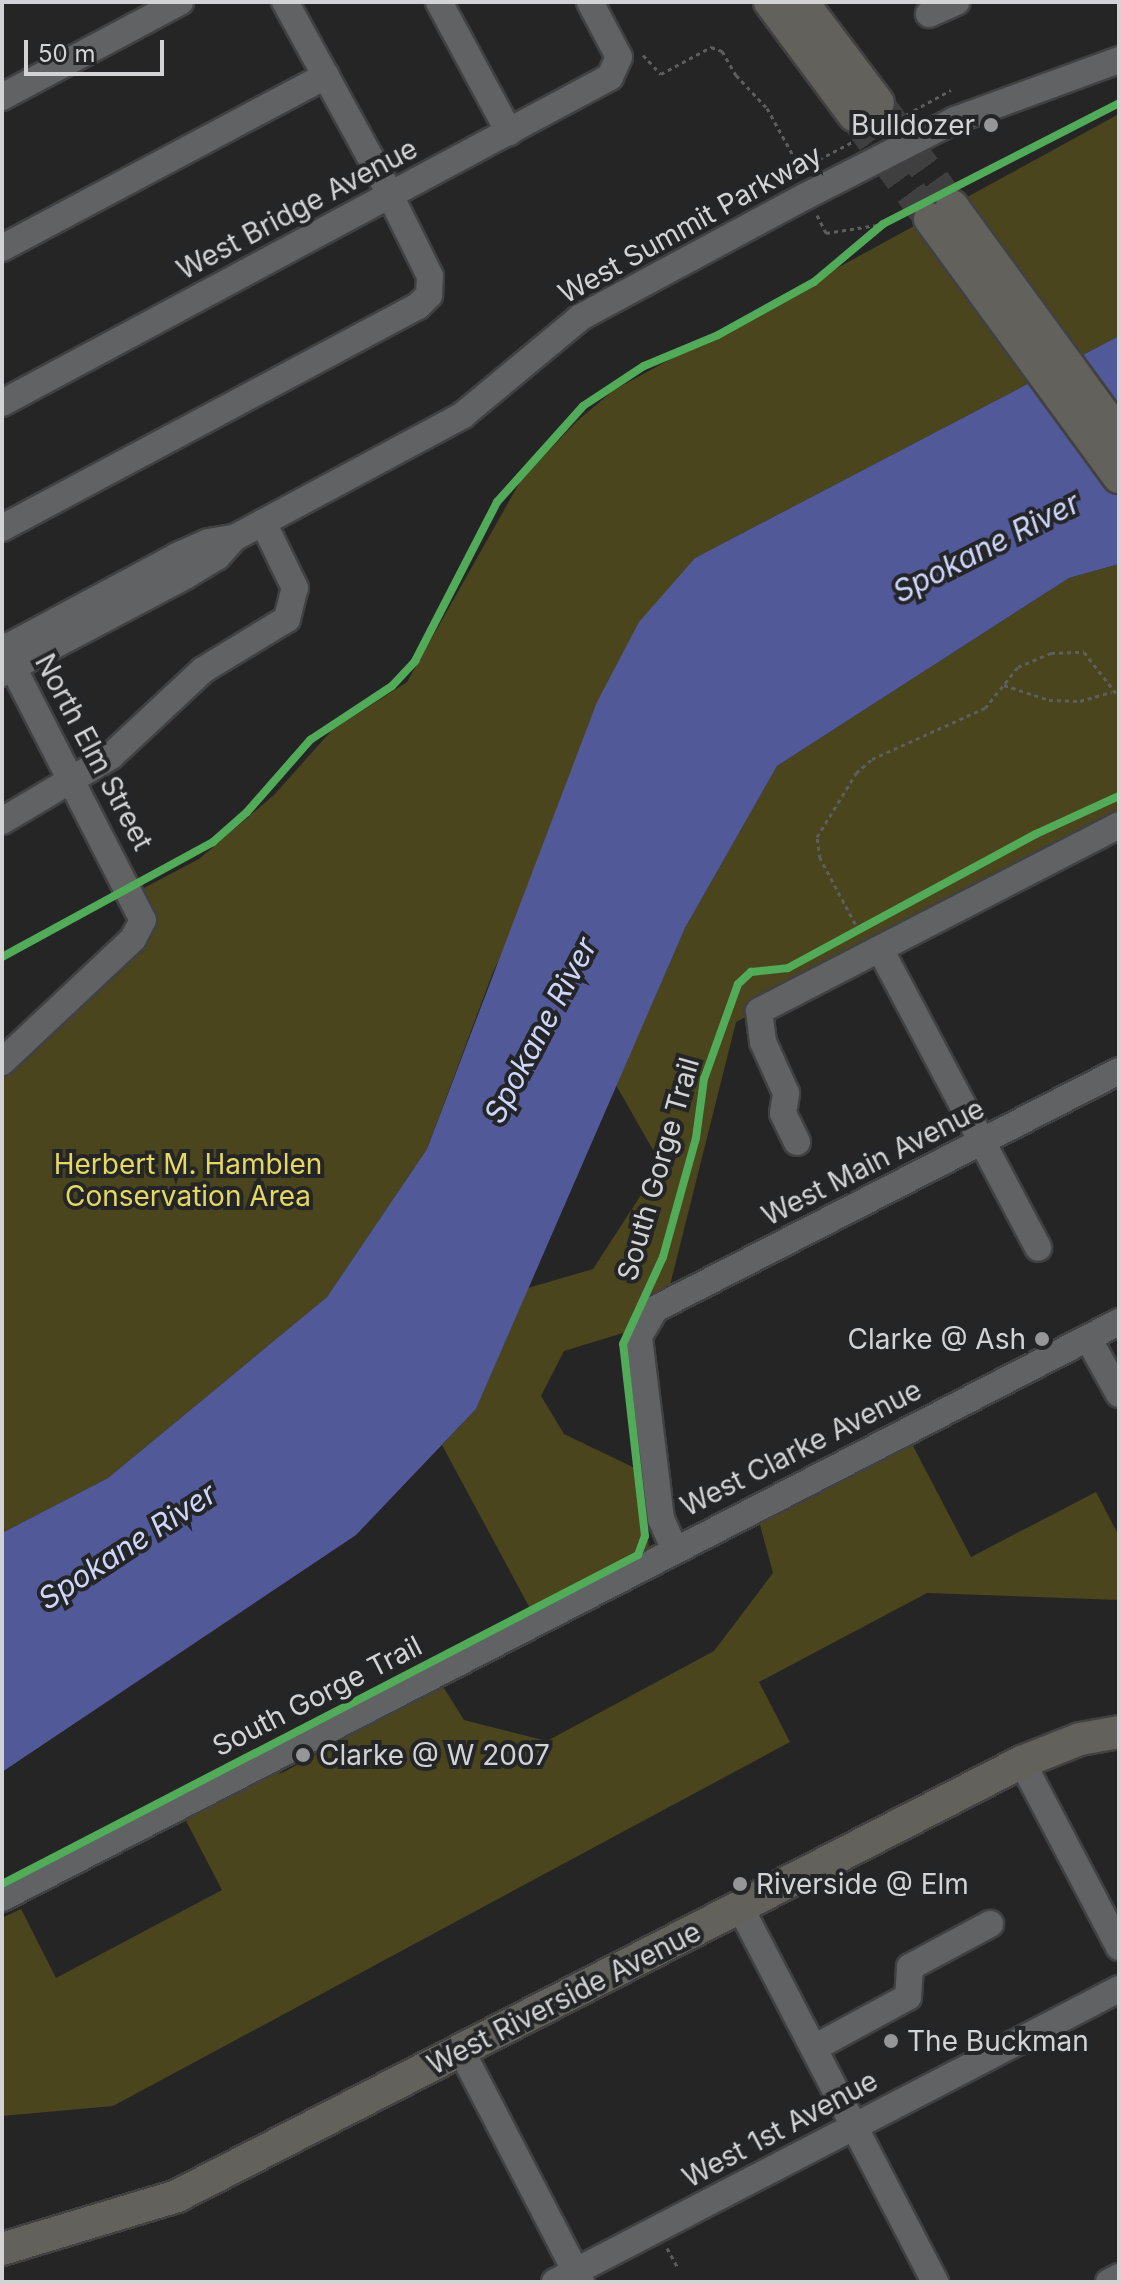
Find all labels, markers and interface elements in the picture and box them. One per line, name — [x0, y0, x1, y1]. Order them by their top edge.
scale bar — [28, 24, 168, 74]
text: 50 m — [38, 39, 96, 68]
place label: Bulldozer — [851, 108, 975, 142]
marker: Bulldozer — [982, 116, 1000, 134]
street label: West Bridge Avenue — [171, 131, 423, 287]
street label: West Summit Parkway — [553, 138, 827, 310]
water label: Spokane River — [887, 484, 1085, 610]
street label: North Elm Street — [28, 648, 160, 856]
water label: Spokane River — [476, 931, 604, 1129]
street label: South Gorge Trail — [610, 1054, 706, 1284]
street label: West Main Avenue — [756, 1091, 990, 1233]
park label: Herbert M. Hamblen Conservation Area — [54, 1147, 322, 1213]
place label: Clarke @ Ash — [848, 1322, 1026, 1356]
marker: Clarke @ Ash — [1033, 1330, 1051, 1348]
street label: West Clarke Avenue — [675, 1373, 927, 1523]
water label: Spokane River — [31, 1475, 223, 1617]
street label: South Gorge Trail — [207, 1629, 427, 1763]
place label: Clarke @ W 2007 — [319, 1738, 550, 1772]
marker: Clarke @ W 2007 — [294, 1746, 312, 1764]
place label: Riverside @ Elm — [756, 1867, 969, 1901]
marker: Riverside @ Elm — [731, 1875, 749, 1893]
street label: West Riverside Avenue — [422, 1914, 706, 2082]
place label: The Buckman — [907, 2024, 1089, 2058]
marker: The Buckman — [882, 2032, 900, 2050]
street label: West 1st Avenue — [677, 2063, 883, 2195]

